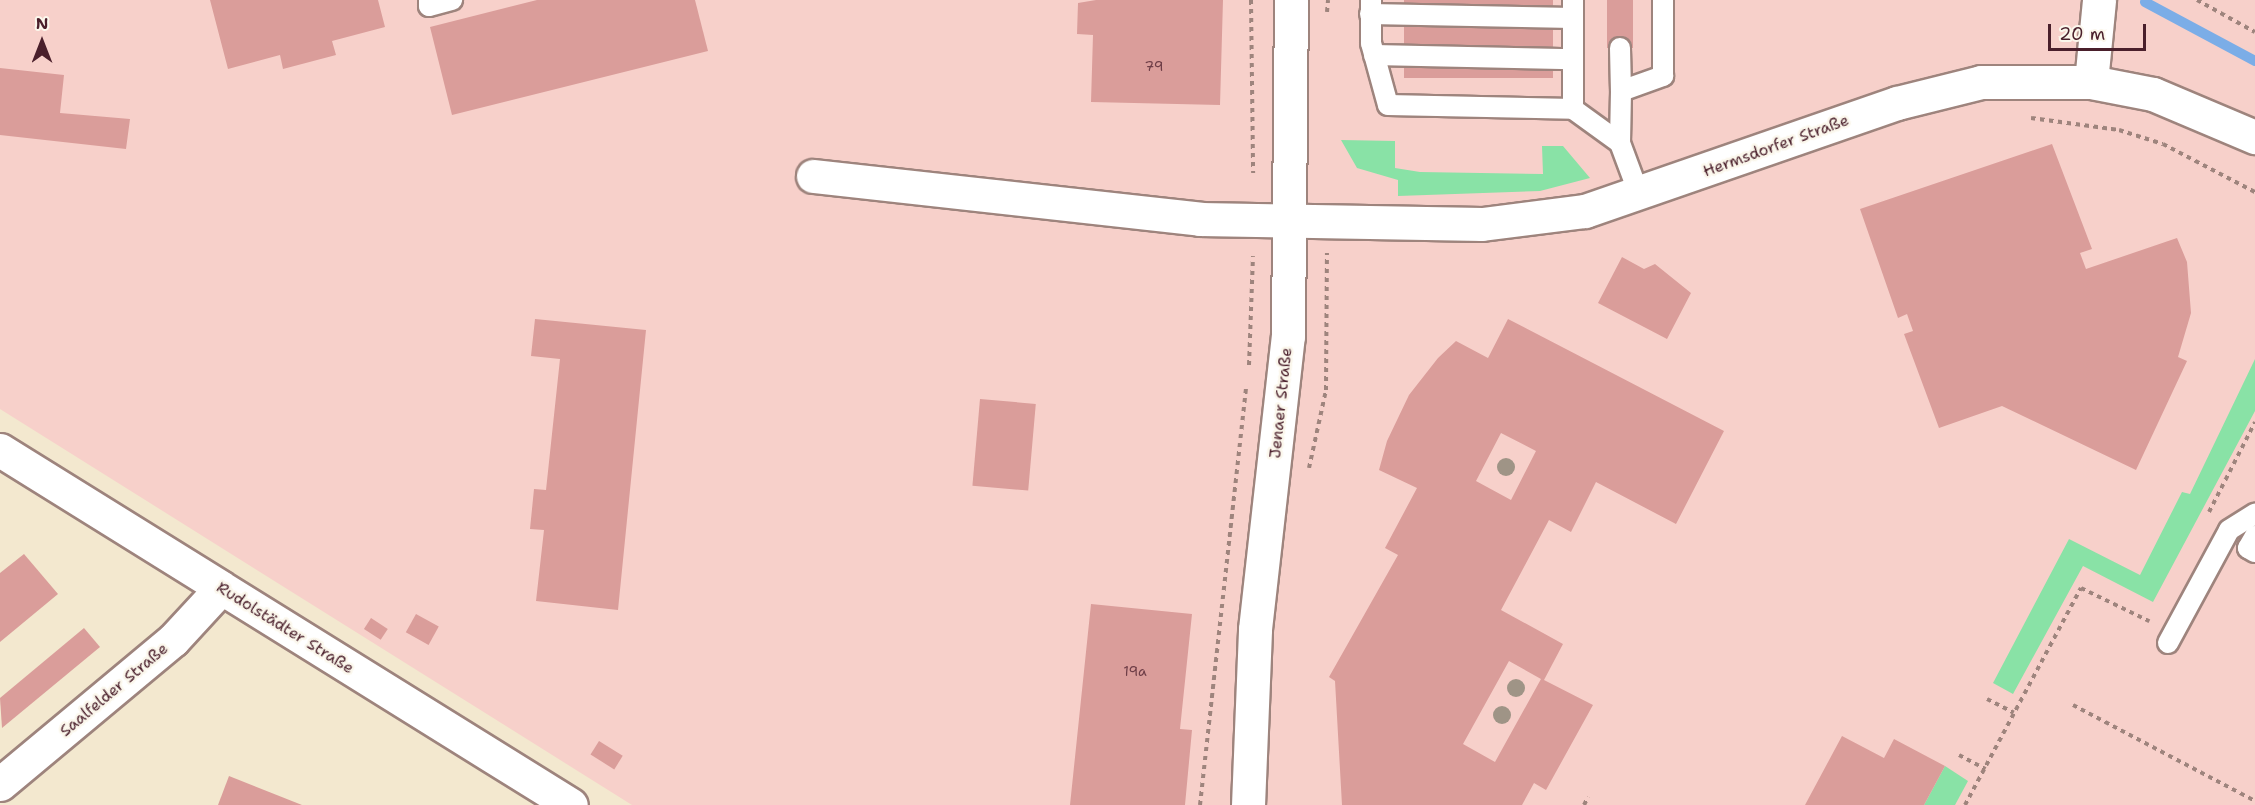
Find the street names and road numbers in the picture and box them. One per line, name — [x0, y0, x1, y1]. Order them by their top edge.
street label: Hermsdorfer Straße — [1700, 111, 1852, 181]
street label: Jenaer Straße — [1266, 347, 1296, 459]
street label: Rudolstädter Straße — [213, 578, 357, 678]
street label: Saalfelder Straße — [56, 639, 172, 741]

